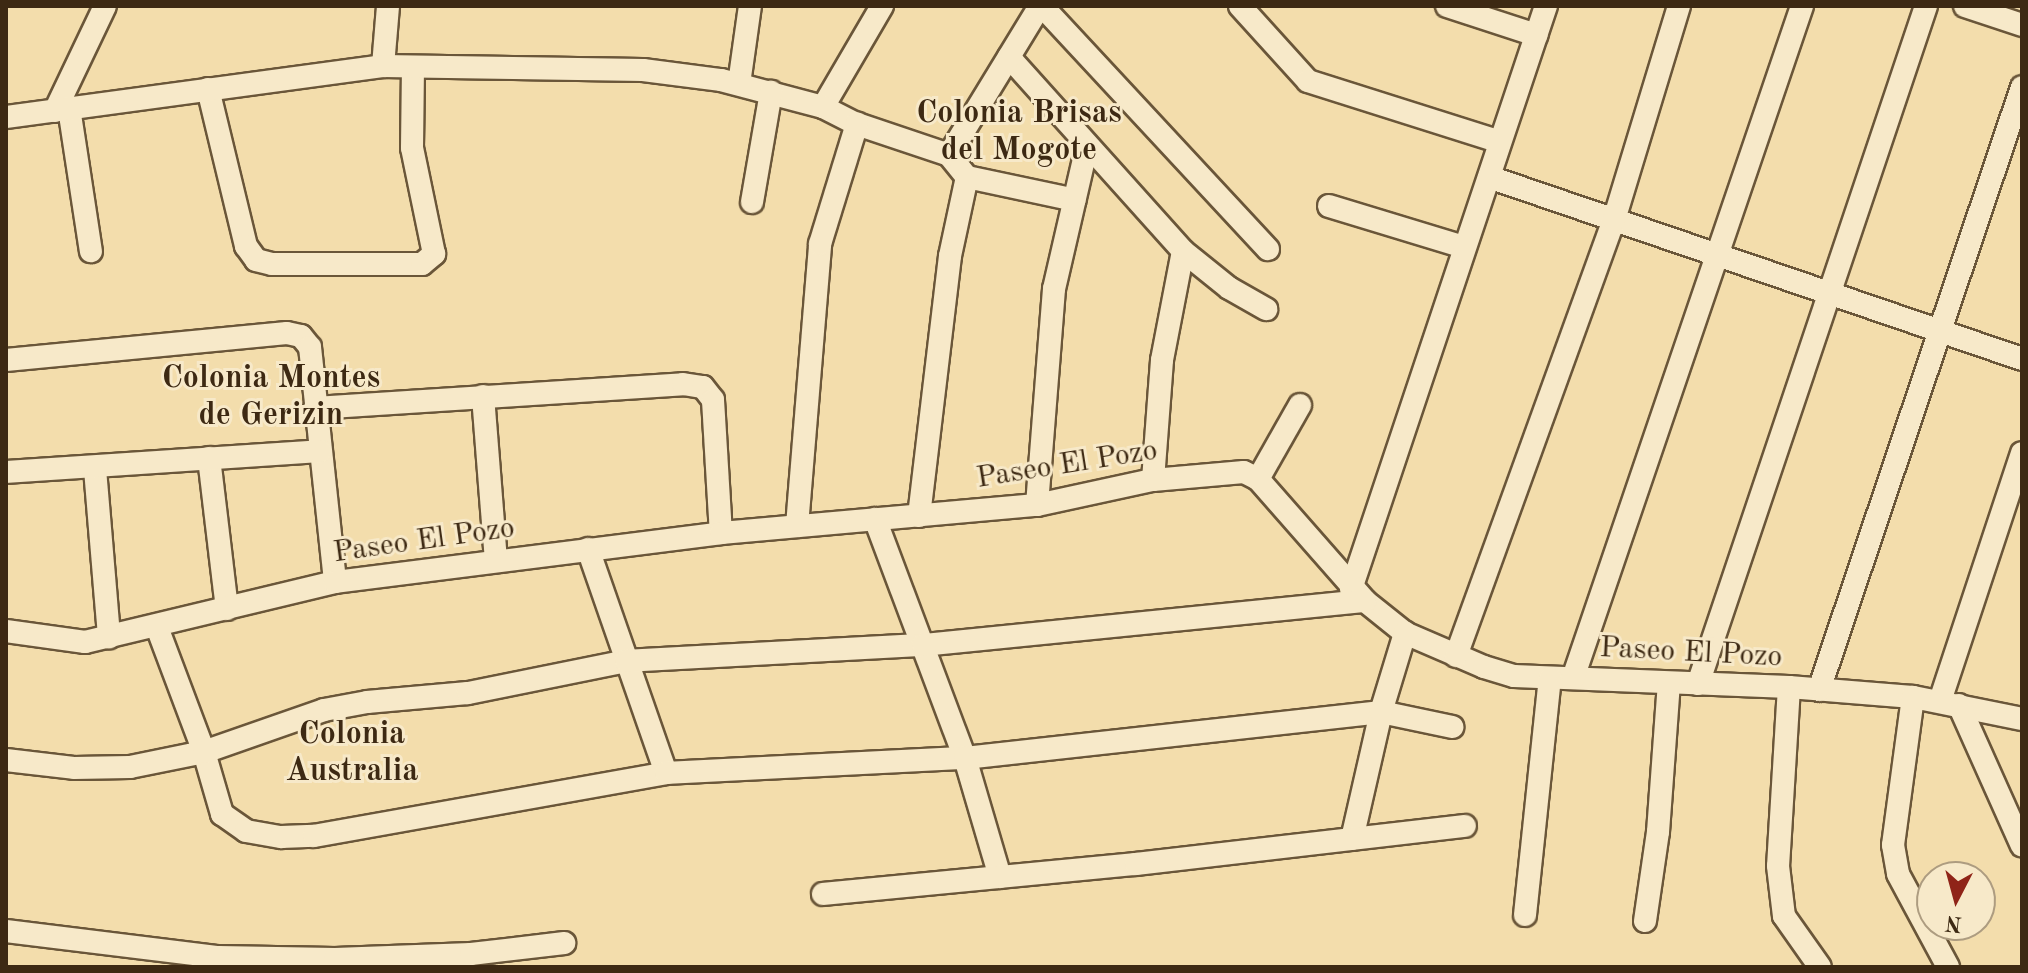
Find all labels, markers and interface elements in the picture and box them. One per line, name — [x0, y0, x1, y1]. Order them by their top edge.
district label: Colonia Brisas del Mogote — [916, 96, 1122, 171]
district label: Colonia Montes de Gerizin — [162, 361, 380, 436]
street label: Paseo El Pozo — [974, 433, 1160, 497]
street label: Paseo El Pozo — [331, 510, 517, 572]
street label: Paseo El Pozo — [1599, 630, 1783, 676]
district label: Colonia Australia — [286, 717, 418, 792]
north arrow — [1916, 861, 1996, 941]
text: N — [1944, 911, 1963, 935]

